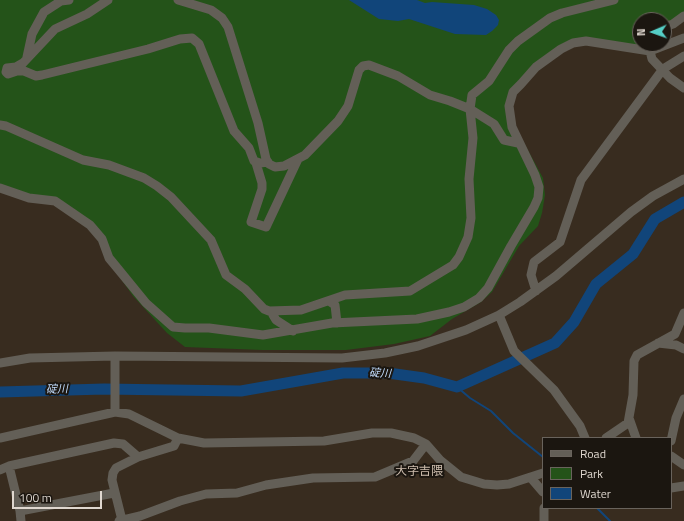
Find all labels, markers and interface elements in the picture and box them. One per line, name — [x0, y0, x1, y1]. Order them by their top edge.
north arrow — [632, 12, 672, 52]
text: N — [633, 28, 649, 36]
water label: 碇川 — [369, 367, 391, 381]
water label: 碇川 — [46, 383, 68, 397]
legend — [542, 437, 672, 509]
text: Road — [580, 444, 606, 463]
text: Park — [580, 464, 603, 483]
district label: 大字吉隈 — [395, 465, 443, 479]
scale bar — [14, 483, 104, 509]
text: Water — [580, 484, 611, 503]
text: 100 m — [19, 488, 52, 507]

